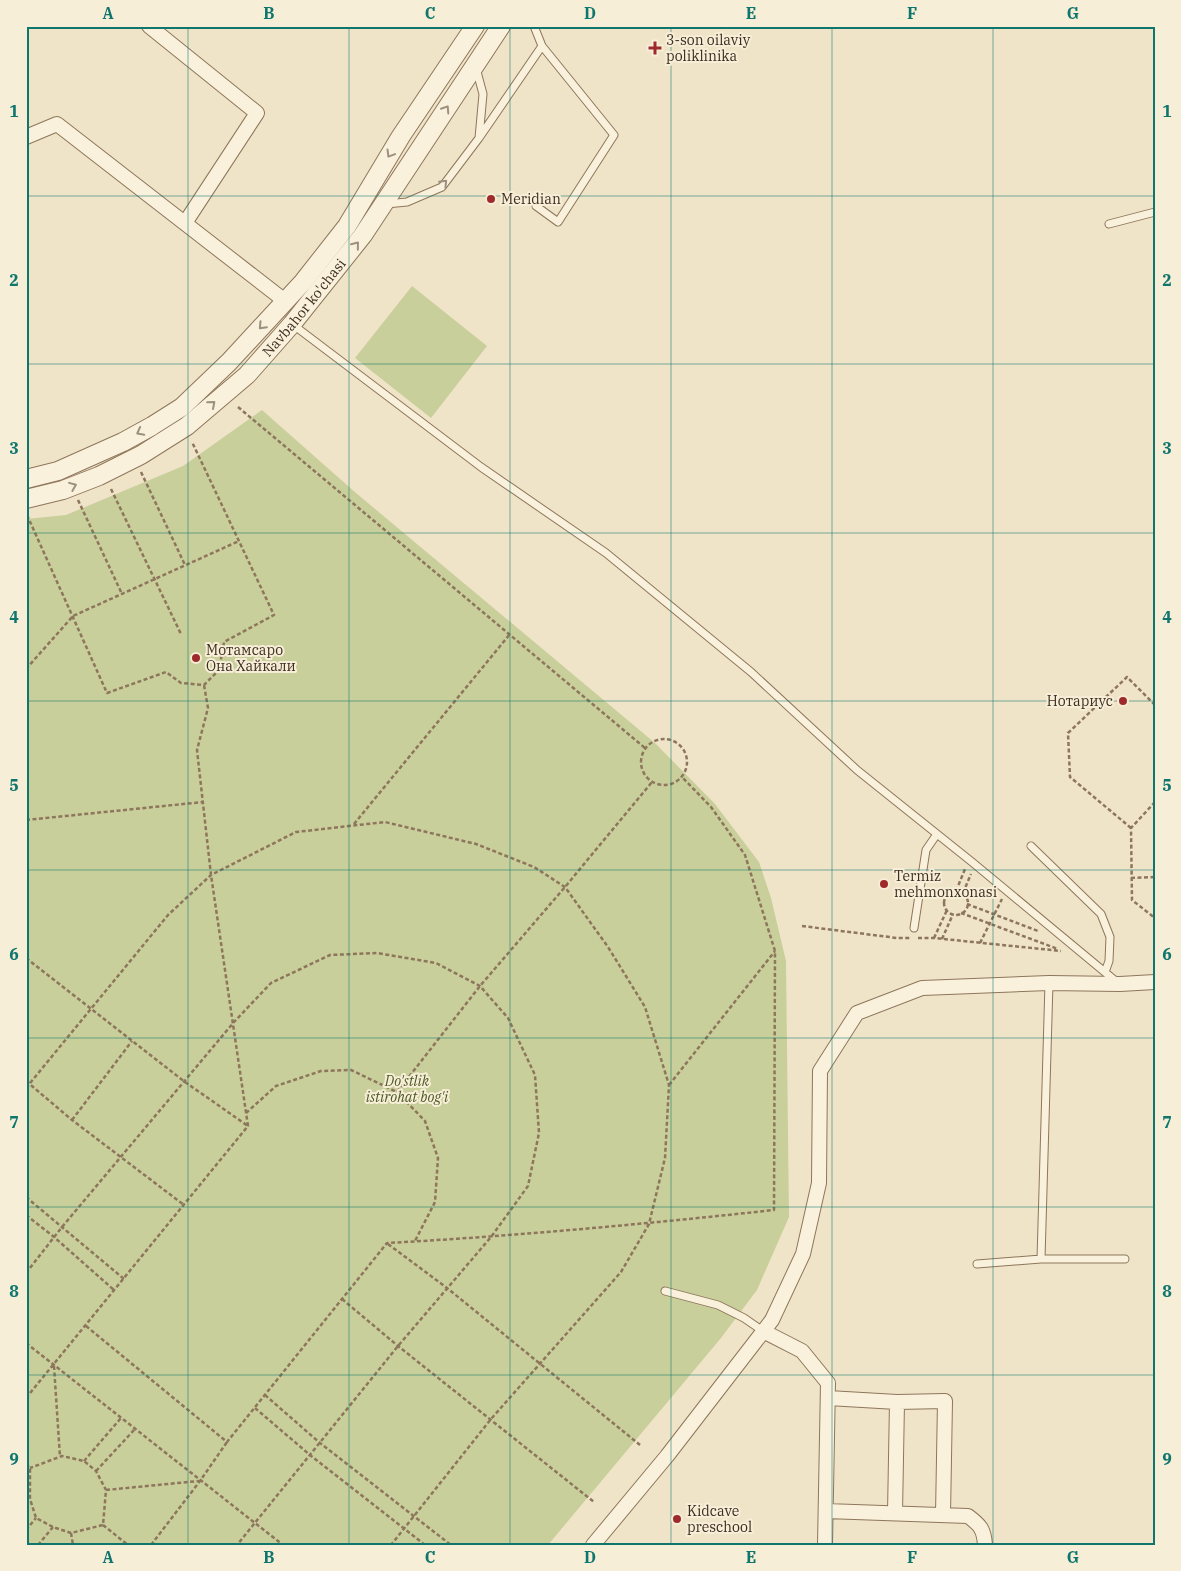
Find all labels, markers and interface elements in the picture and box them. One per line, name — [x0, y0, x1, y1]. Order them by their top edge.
text: A — [102, 3, 114, 23]
text: B — [263, 3, 275, 23]
text: C — [425, 3, 435, 23]
text: D — [584, 3, 596, 23]
text: E — [746, 3, 756, 23]
text: F — [907, 3, 917, 23]
text: G — [1067, 3, 1079, 23]
place label: 3-son oilaviy poliklinika — [666, 31, 751, 65]
marker: 3-son oilaviy poliklinika — [648, 41, 662, 55]
text: 1 — [9, 101, 19, 121]
text: 1 — [1162, 101, 1172, 121]
one-way arrow — [439, 106, 449, 115]
one-way arrow — [387, 149, 397, 158]
one-way arrow — [438, 180, 447, 189]
place label: Meridian — [501, 190, 561, 208]
marker: Meridian — [485, 193, 497, 205]
one-way arrow — [350, 241, 359, 250]
street label: Navbahor ko'chasi — [258, 255, 350, 360]
text: 2 — [9, 270, 19, 290]
text: 2 — [1162, 270, 1172, 290]
one-way arrow — [259, 320, 268, 329]
one-way arrow — [207, 401, 216, 410]
one-way arrow — [137, 426, 146, 436]
text: 3 — [9, 438, 19, 458]
text: 3 — [1162, 438, 1172, 458]
one-way arrow — [68, 482, 77, 492]
text: 4 — [9, 607, 19, 627]
text: 4 — [1162, 607, 1172, 627]
place label: Мотамсаро Она Хайкали — [206, 641, 296, 675]
marker: Мотамсаро Она Хайкали — [190, 652, 202, 664]
place label: Нотариус — [1047, 692, 1113, 710]
marker: Нотариус — [1117, 695, 1129, 707]
text: 5 — [9, 775, 19, 795]
text: 5 — [1162, 775, 1172, 795]
place label: Termiz mehmonxonasi — [894, 867, 997, 901]
marker: Termiz mehmonxonasi — [878, 878, 890, 890]
text: 6 — [9, 944, 19, 964]
text: 6 — [1162, 944, 1172, 964]
park label: Do'stlik istirohat bog'i — [366, 1072, 449, 1106]
text: 7 — [9, 1112, 19, 1132]
text: 7 — [1162, 1112, 1172, 1132]
text: 8 — [9, 1281, 19, 1301]
text: 8 — [1162, 1281, 1172, 1301]
text: 9 — [9, 1449, 19, 1469]
text: 9 — [1162, 1449, 1172, 1469]
place label: Kidcave preschool — [687, 1502, 752, 1536]
marker: Kidcave preschool — [671, 1513, 683, 1525]
text: A — [102, 1547, 114, 1567]
text: B — [263, 1547, 275, 1567]
text: C — [425, 1547, 435, 1567]
text: D — [584, 1547, 596, 1567]
text: E — [746, 1547, 756, 1567]
text: F — [907, 1547, 917, 1567]
text: G — [1067, 1547, 1079, 1567]

